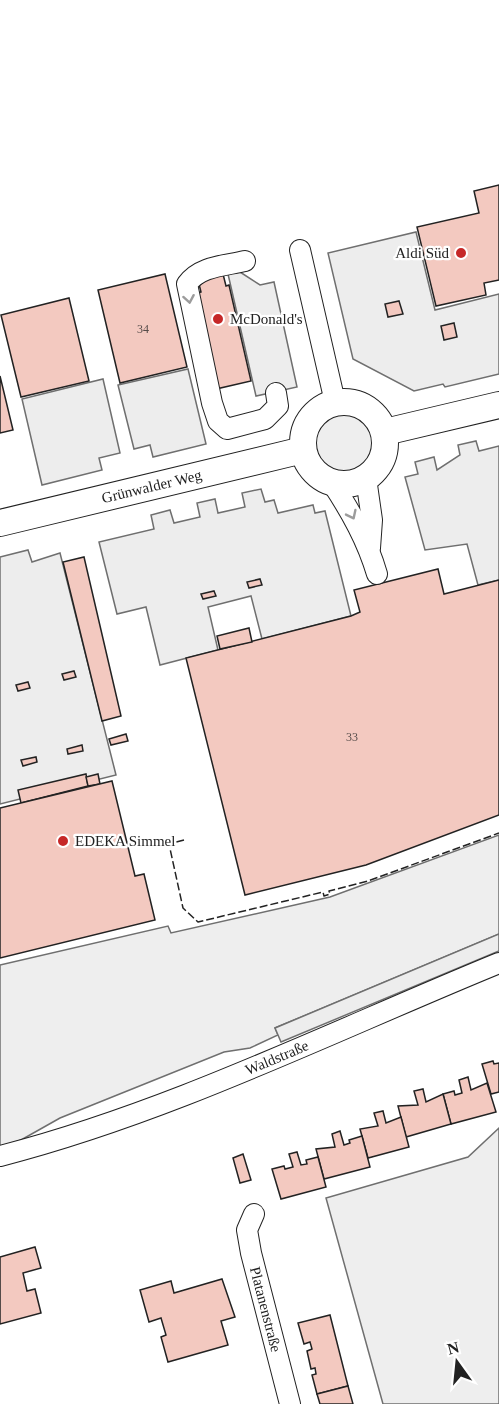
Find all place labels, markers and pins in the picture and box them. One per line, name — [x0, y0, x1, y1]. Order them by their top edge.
place label: Aldi Süd — [395, 245, 449, 261]
marker: Aldi Süd — [454, 246, 468, 260]
place label: McDonald's — [230, 311, 303, 327]
marker: McDonald's — [211, 312, 225, 326]
place label: EDEKA Simmel — [75, 833, 175, 849]
marker: EDEKA Simmel — [56, 834, 70, 848]

